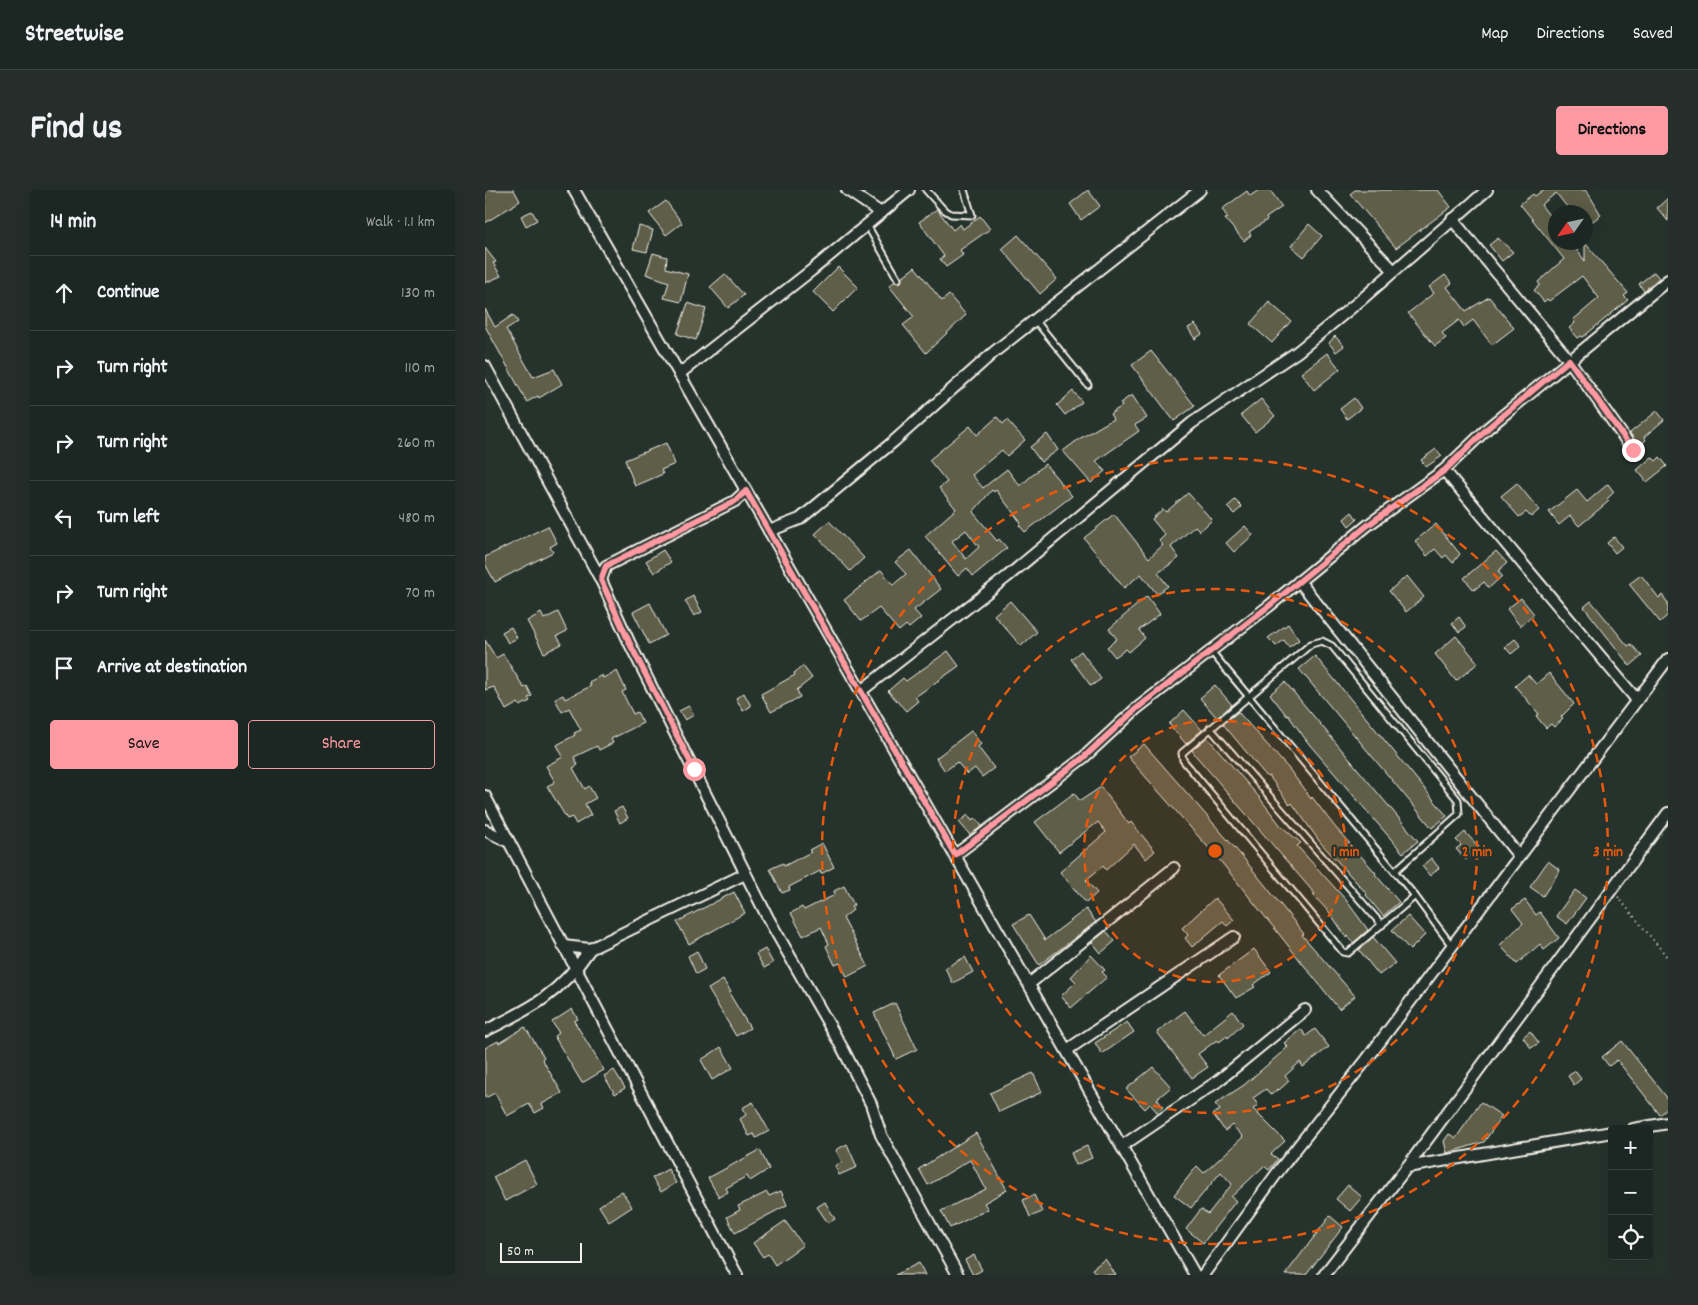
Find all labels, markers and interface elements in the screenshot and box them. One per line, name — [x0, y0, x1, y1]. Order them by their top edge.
text: Streetwise — [25, 18, 124, 52]
text: Map — [1481, 22, 1508, 47]
text: Directions — [1536, 22, 1605, 47]
text: Saved — [1633, 22, 1673, 47]
text: Find us — [30, 105, 122, 155]
button: Directions — [1556, 106, 1668, 155]
north arrow — [1548, 205, 1593, 250]
text: 14 min — [50, 208, 96, 238]
text: Walk · 1.1 km — [366, 211, 435, 234]
icon: ahead — [50, 279, 78, 307]
text: Continue — [97, 280, 159, 307]
text: 130 m — [401, 282, 435, 305]
icon: right — [50, 354, 78, 382]
text: Turn right — [97, 355, 168, 382]
text: 110 m — [405, 357, 435, 380]
icon: right — [50, 429, 78, 457]
text: Turn right — [97, 430, 168, 457]
text: 260 m — [397, 432, 435, 455]
route end — [1622, 439, 1645, 462]
icon: left — [50, 504, 78, 532]
text: Turn left — [97, 505, 160, 532]
text: 480 m — [399, 507, 435, 530]
icon: right — [50, 579, 78, 607]
text: Turn right — [97, 580, 168, 607]
text: 70 m — [405, 582, 435, 605]
icon: arrive — [50, 654, 78, 682]
text: Arrive at destination — [97, 655, 247, 682]
button: Save — [50, 720, 238, 769]
button: Share — [248, 720, 435, 769]
route start — [683, 758, 706, 781]
centre of rings — [1206, 842, 1224, 860]
text: 1 min — [1333, 842, 1359, 864]
text: 2 min — [1462, 842, 1492, 864]
text: 3 min — [1593, 842, 1623, 864]
map controls — [1608, 1125, 1653, 1260]
button: + — [1608, 1125, 1653, 1170]
button: − — [1608, 1170, 1653, 1215]
button: locate — [1608, 1215, 1653, 1260]
scale bar — [500, 1240, 583, 1263]
text: 50 m — [507, 1242, 534, 1262]

